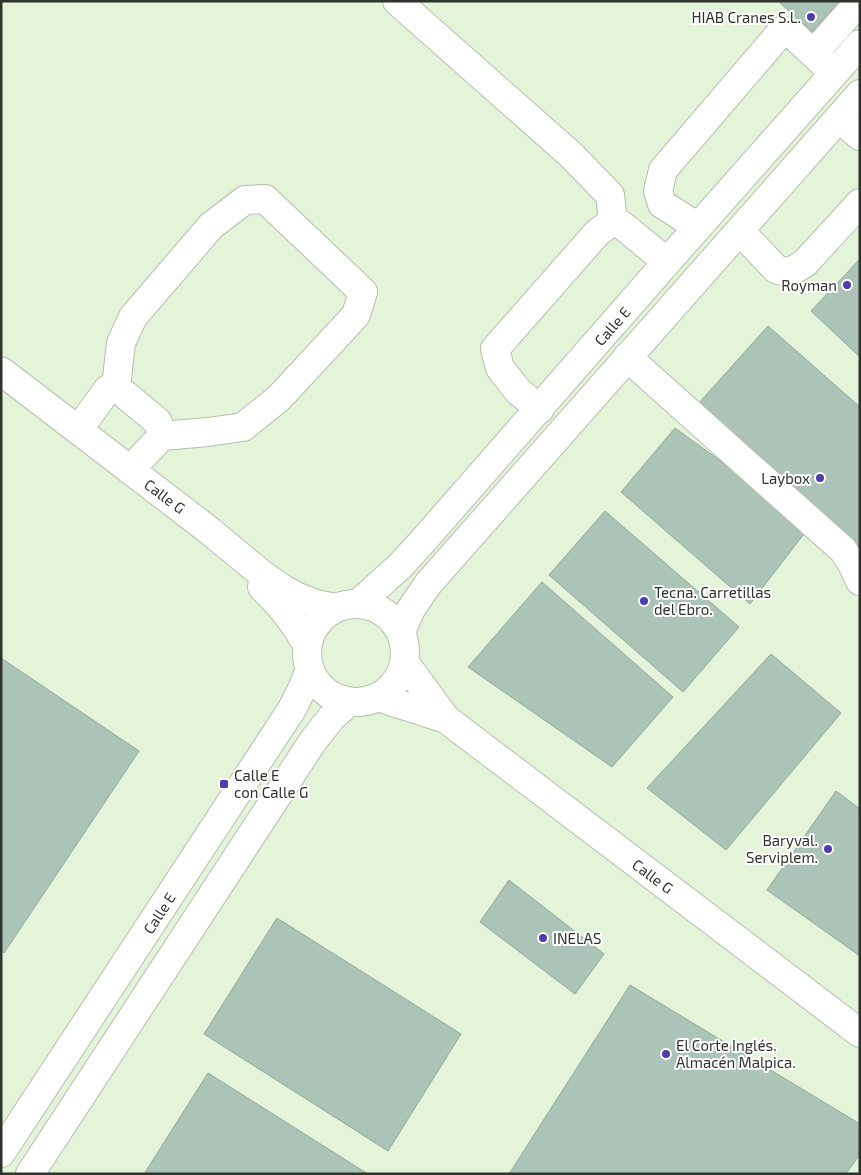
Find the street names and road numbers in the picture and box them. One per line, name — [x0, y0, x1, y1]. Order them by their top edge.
street label: Calle E — [590, 303, 634, 349]
street label: Calle G — [141, 475, 189, 517]
street label: Calle G — [629, 855, 677, 897]
street label: Calle E — [139, 889, 179, 937]

